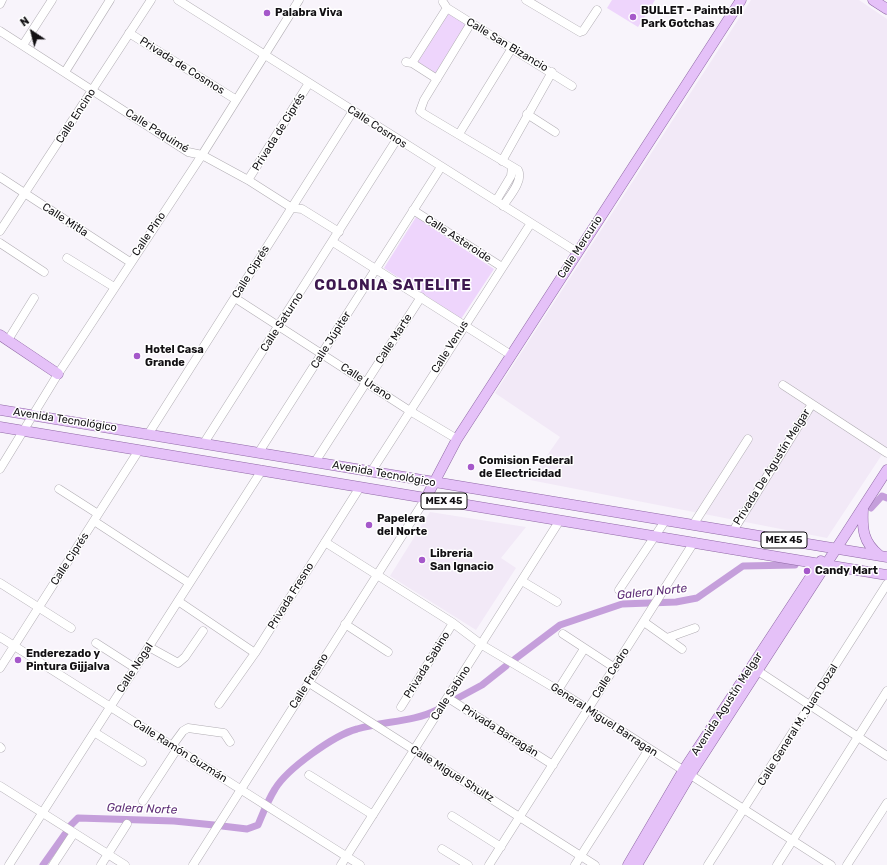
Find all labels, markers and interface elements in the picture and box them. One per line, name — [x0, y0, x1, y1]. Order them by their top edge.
place label: BULLET - Paintball Park Gotchas — [641, 4, 743, 30]
place label: Palabra Viva — [275, 6, 343, 20]
marker: Palabra Viva — [262, 8, 272, 18]
north arrow — [12, 12, 52, 52]
marker: BULLET - Paintball Park Gotchas — [628, 12, 638, 22]
text: N — [18, 14, 32, 29]
street label: Calle San Bizancio — [464, 15, 550, 75]
street label: Privada de Cosmos — [137, 35, 227, 97]
street label: Calle Encino — [53, 86, 99, 146]
street label: Privada de Ciprés — [250, 91, 308, 173]
street label: Calle Cosmos — [345, 103, 409, 151]
street label: Calle Paquimé — [123, 106, 191, 156]
street label: Calle Mitla — [40, 200, 90, 240]
street label: Calle Pino — [129, 209, 169, 259]
street label: Calle Asteroide — [422, 213, 494, 265]
street label: Calle Mercurio — [555, 213, 605, 281]
street label: Calle Ciprés — [230, 243, 272, 301]
district label: COLONIA SATELITE — [314, 277, 472, 295]
street label: Calle Saturno — [258, 290, 306, 354]
street label: Calle Júpiter — [308, 309, 354, 371]
street label: Calle Marte — [373, 311, 415, 367]
street label: Calle Venus — [429, 318, 471, 376]
place label: Hotel Casa Grande — [145, 343, 204, 369]
marker: Hotel Casa Grande — [132, 351, 142, 361]
street label: Calle Urano — [338, 361, 394, 403]
street label: Avenida Tecnológico — [12, 405, 118, 435]
street label: Privada De Agustín Melgar — [731, 407, 813, 527]
place label: Comision Federal de Electricidad — [479, 454, 573, 480]
street label: Avenida Tecnológico — [331, 458, 437, 490]
marker: Comision Federal de Electricidad — [466, 462, 476, 472]
road number: MEX 45 — [421, 493, 467, 509]
place label: Papelera del Norte — [377, 512, 427, 538]
marker: Papelera del Norte — [364, 520, 374, 530]
street label: Calle Ciprés — [48, 530, 92, 588]
road number: MEX 45 — [761, 532, 807, 548]
place label: Libreria San Ignacio — [430, 547, 494, 573]
marker: Libreria San Ignacio — [417, 555, 427, 565]
street label: Privada Fresno — [265, 560, 317, 632]
place label: Candy Mart — [815, 564, 878, 578]
marker: Candy Mart — [802, 566, 812, 576]
water label: Galera Norte — [616, 581, 688, 603]
street label: Privada Sabino — [401, 629, 453, 701]
street label: Calle Nogal — [114, 641, 156, 695]
street label: Calle Cedro — [590, 645, 632, 701]
place label: Enderezado y Pintura Gijjalva — [26, 647, 110, 673]
street label: Avenida Agustín Melgar — [689, 650, 765, 758]
street label: Calle Fresno — [287, 651, 331, 711]
marker: Enderezado y Pintura Gijjalva — [13, 655, 23, 665]
street label: Calle General M. Juan Dozal — [755, 662, 841, 788]
street label: Calle Sabino — [428, 663, 474, 723]
street label: General Miguel Barragan — [548, 680, 660, 760]
street label: Privada Barragán — [459, 702, 541, 760]
street label: Calle Ramón Guzmán — [130, 717, 230, 785]
street label: Calle Miguel Shultz — [408, 743, 496, 805]
water label: Galera Norte — [106, 801, 178, 817]

